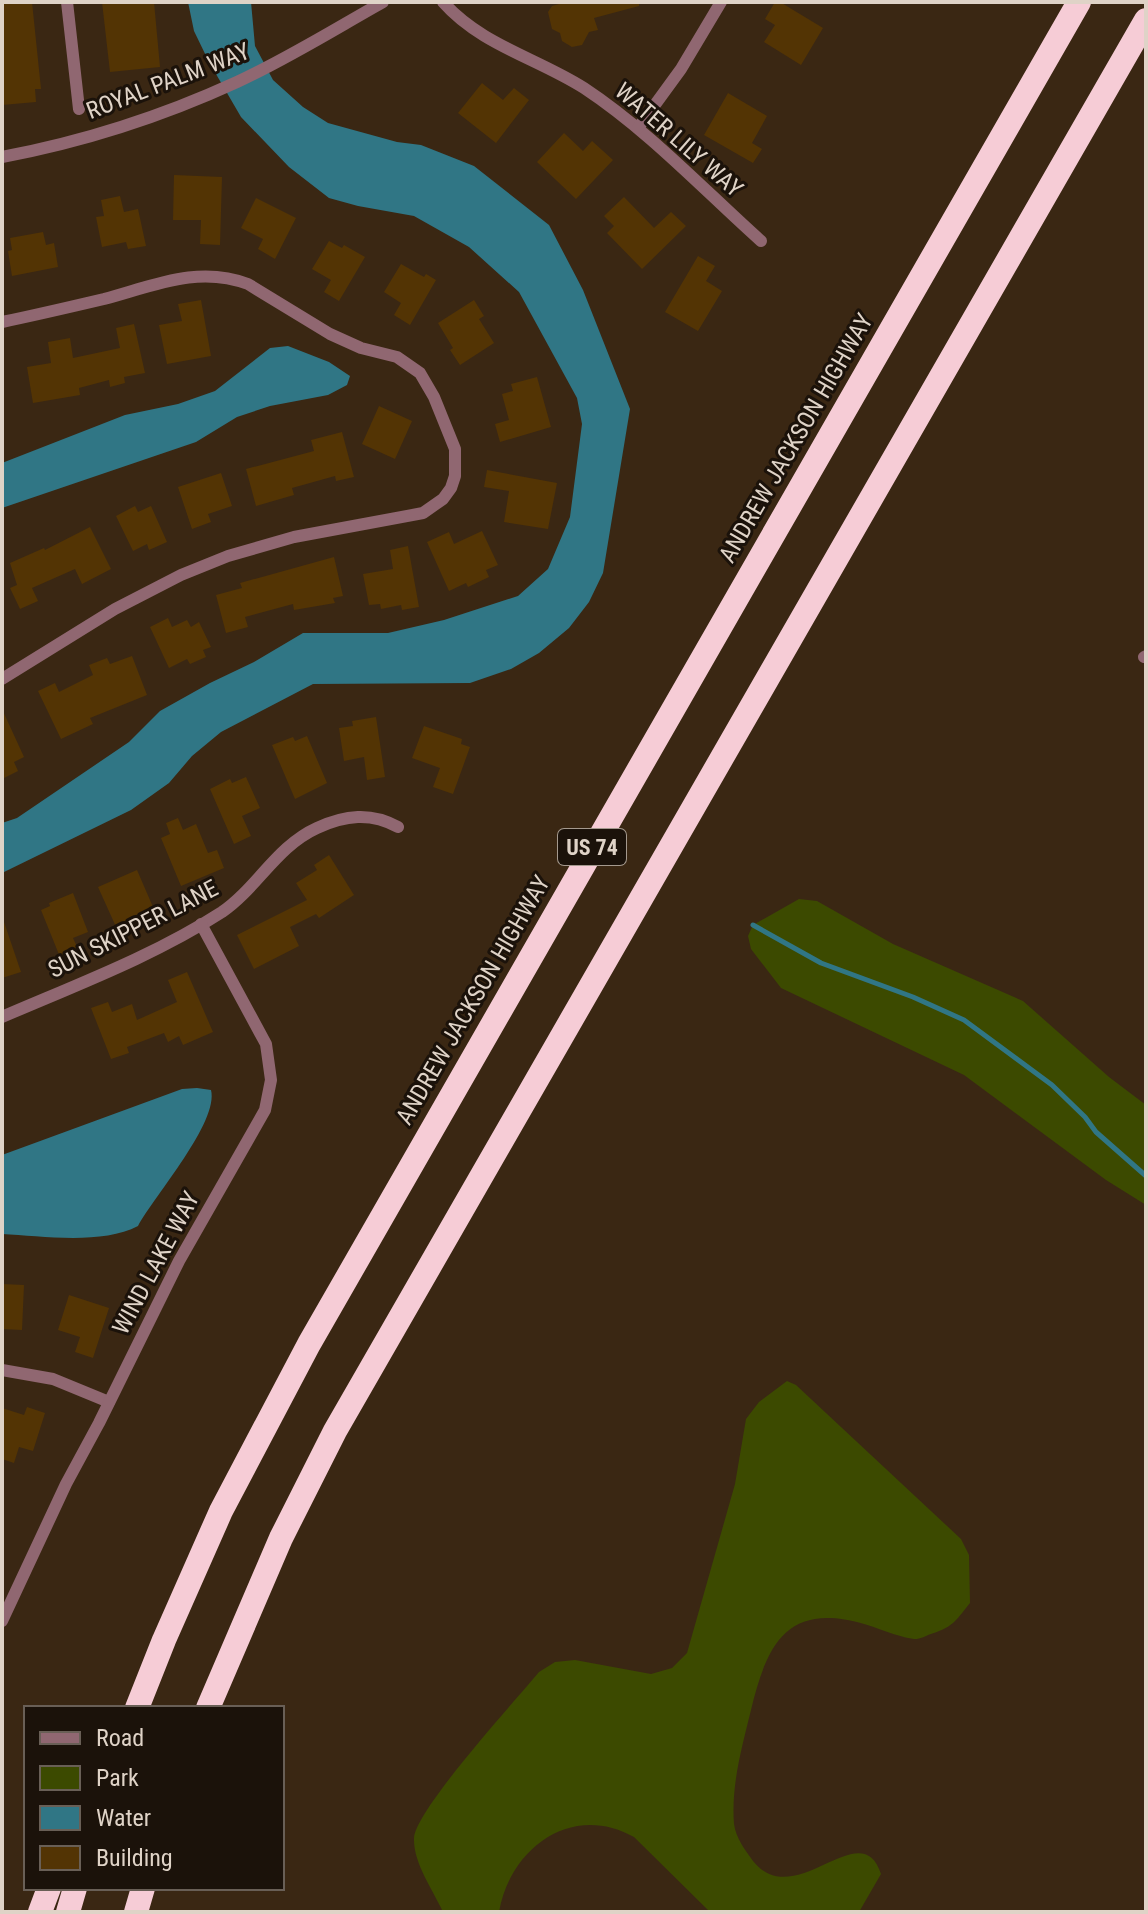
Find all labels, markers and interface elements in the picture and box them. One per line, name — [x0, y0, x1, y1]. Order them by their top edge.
street label: ROYAL PALM WAY — [82, 37, 254, 125]
street label: WATER LILY WAY — [609, 77, 749, 203]
street label: ANDREW JACKSON HIGHWAY — [713, 308, 879, 568]
road number: US 74 — [558, 829, 626, 865]
street label: ANDREW JACKSON HIGHWAY — [390, 870, 556, 1130]
street label: SUN SKIPPER LANE — [43, 874, 223, 984]
street label: WIND LAKE WAY — [107, 1187, 206, 1339]
legend — [24, 1706, 284, 1890]
text: Road — [96, 1724, 144, 1752]
text: Park — [96, 1764, 139, 1792]
text: Water — [96, 1804, 151, 1832]
text: Building — [96, 1844, 173, 1872]

